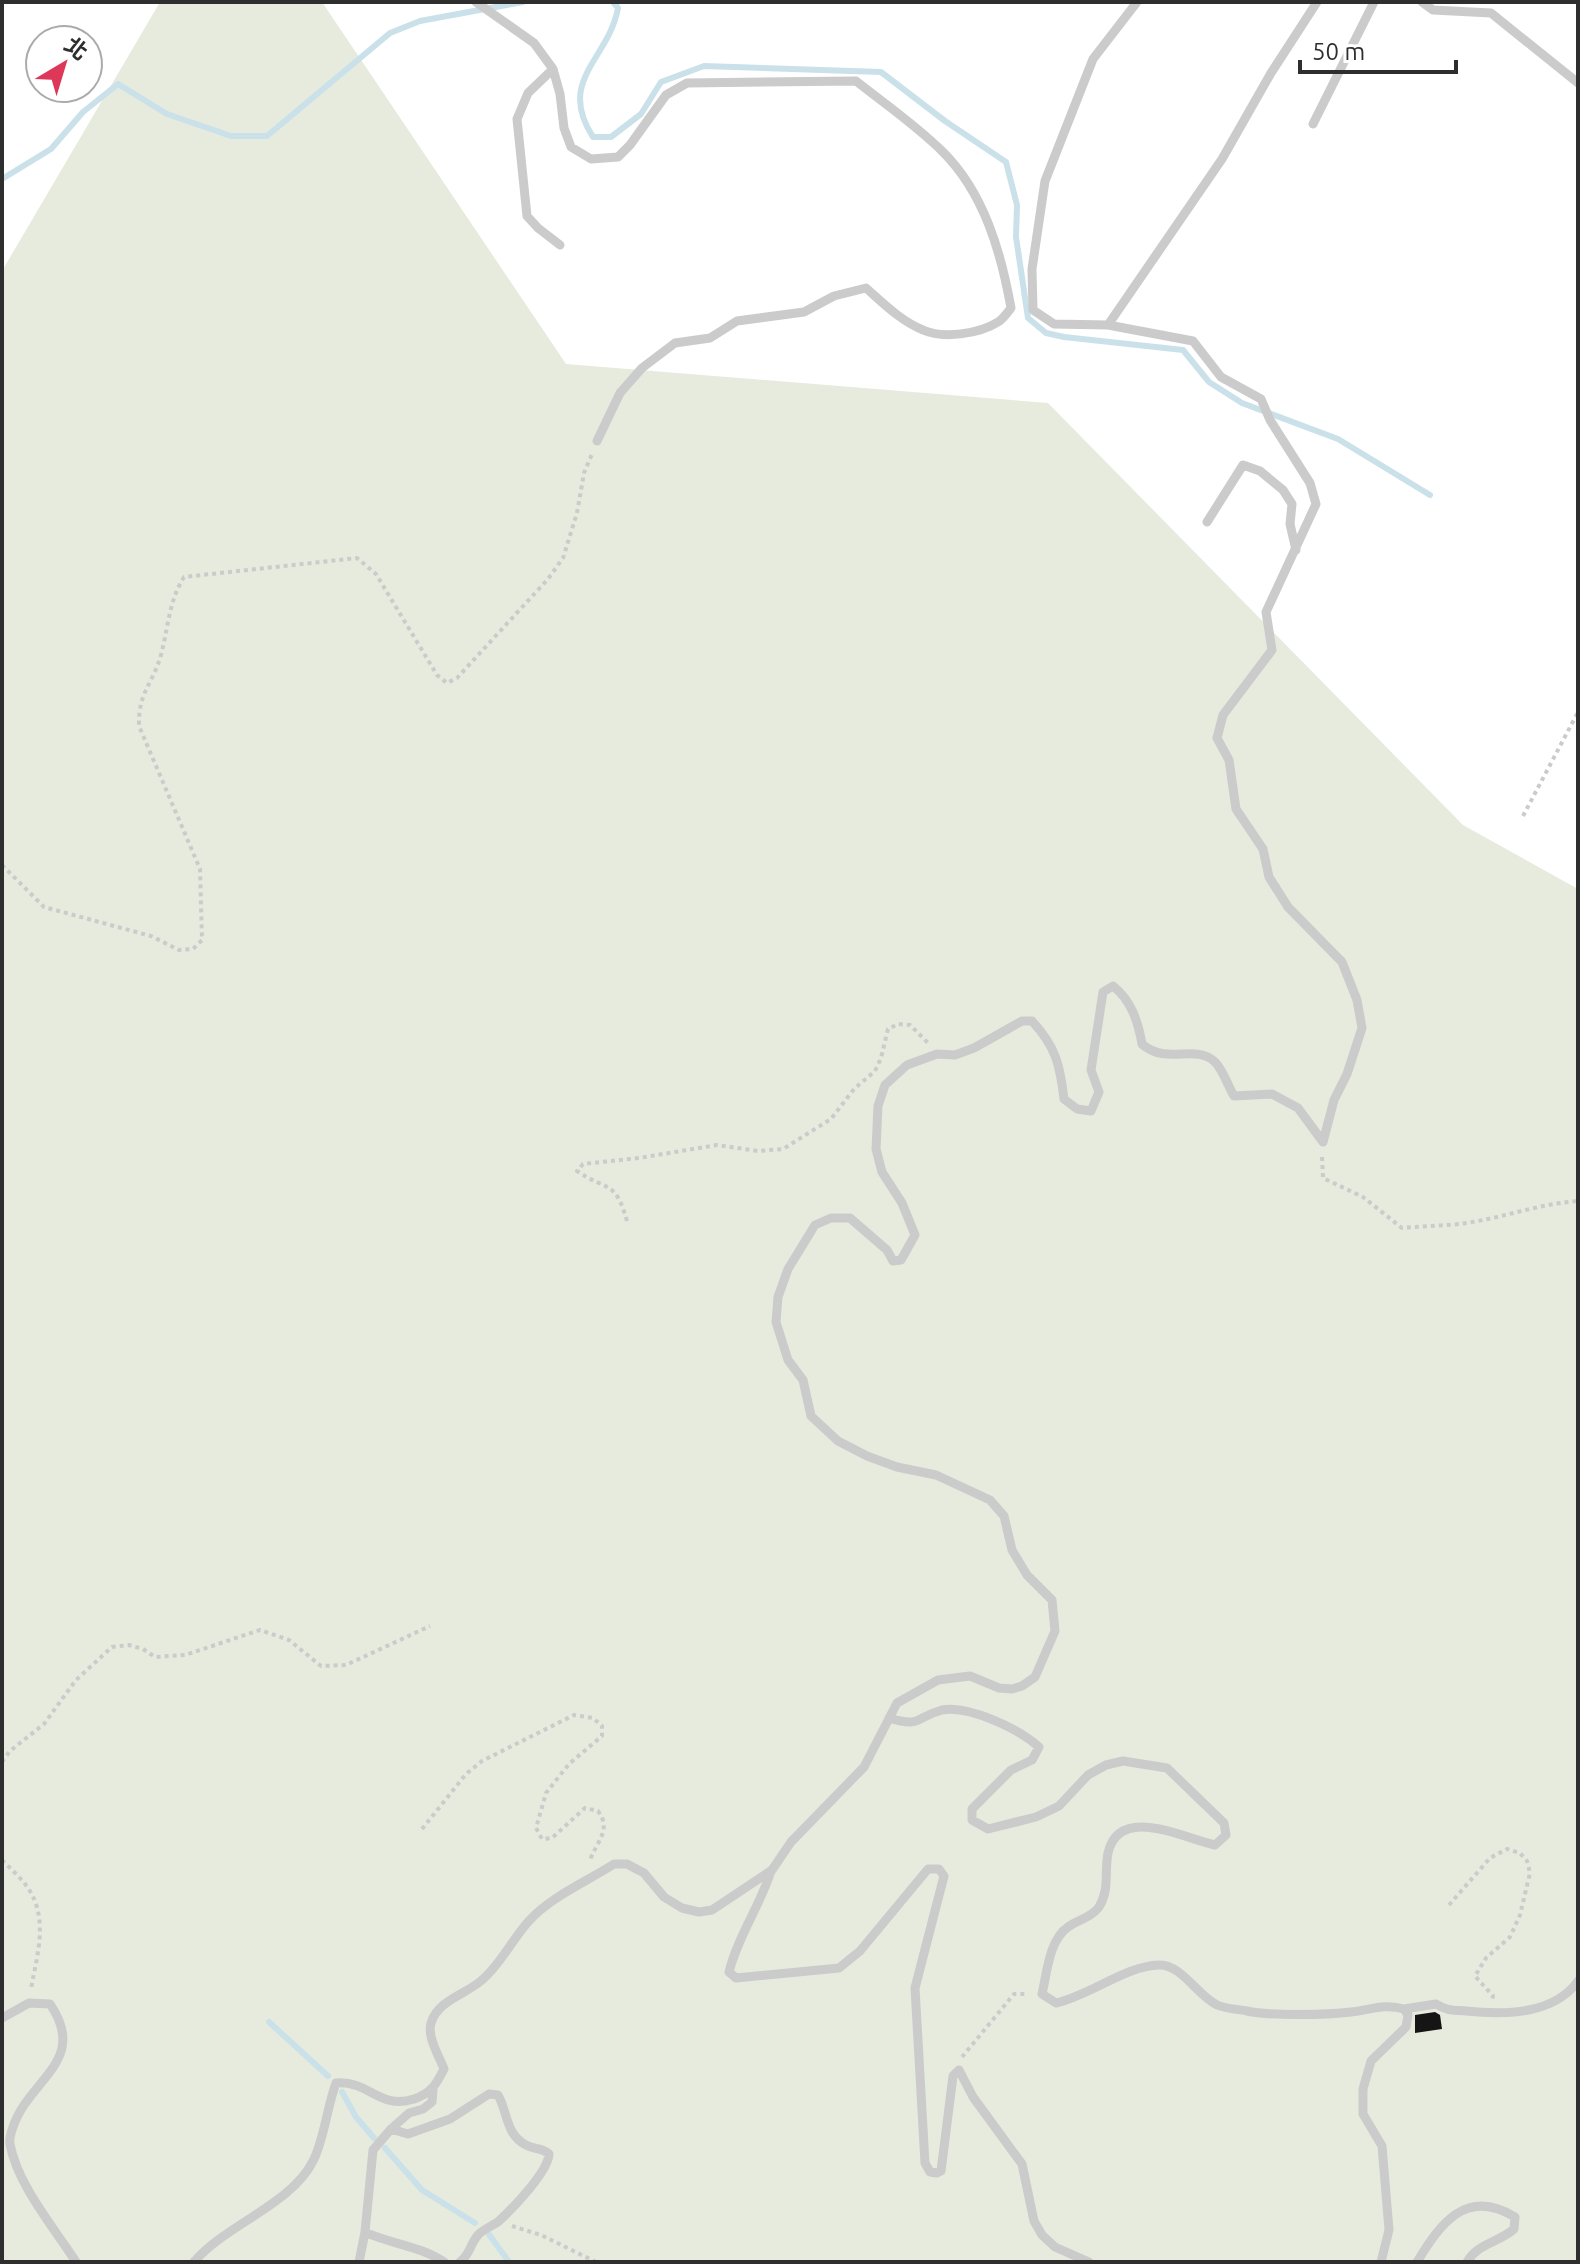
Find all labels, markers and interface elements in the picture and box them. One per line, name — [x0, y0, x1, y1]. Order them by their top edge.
north arrow — [24, 24, 104, 104]
scale bar — [1300, 24, 1456, 74]
text: 北 — [60, 31, 93, 64]
text: 50 m — [1312, 38, 1365, 65]

